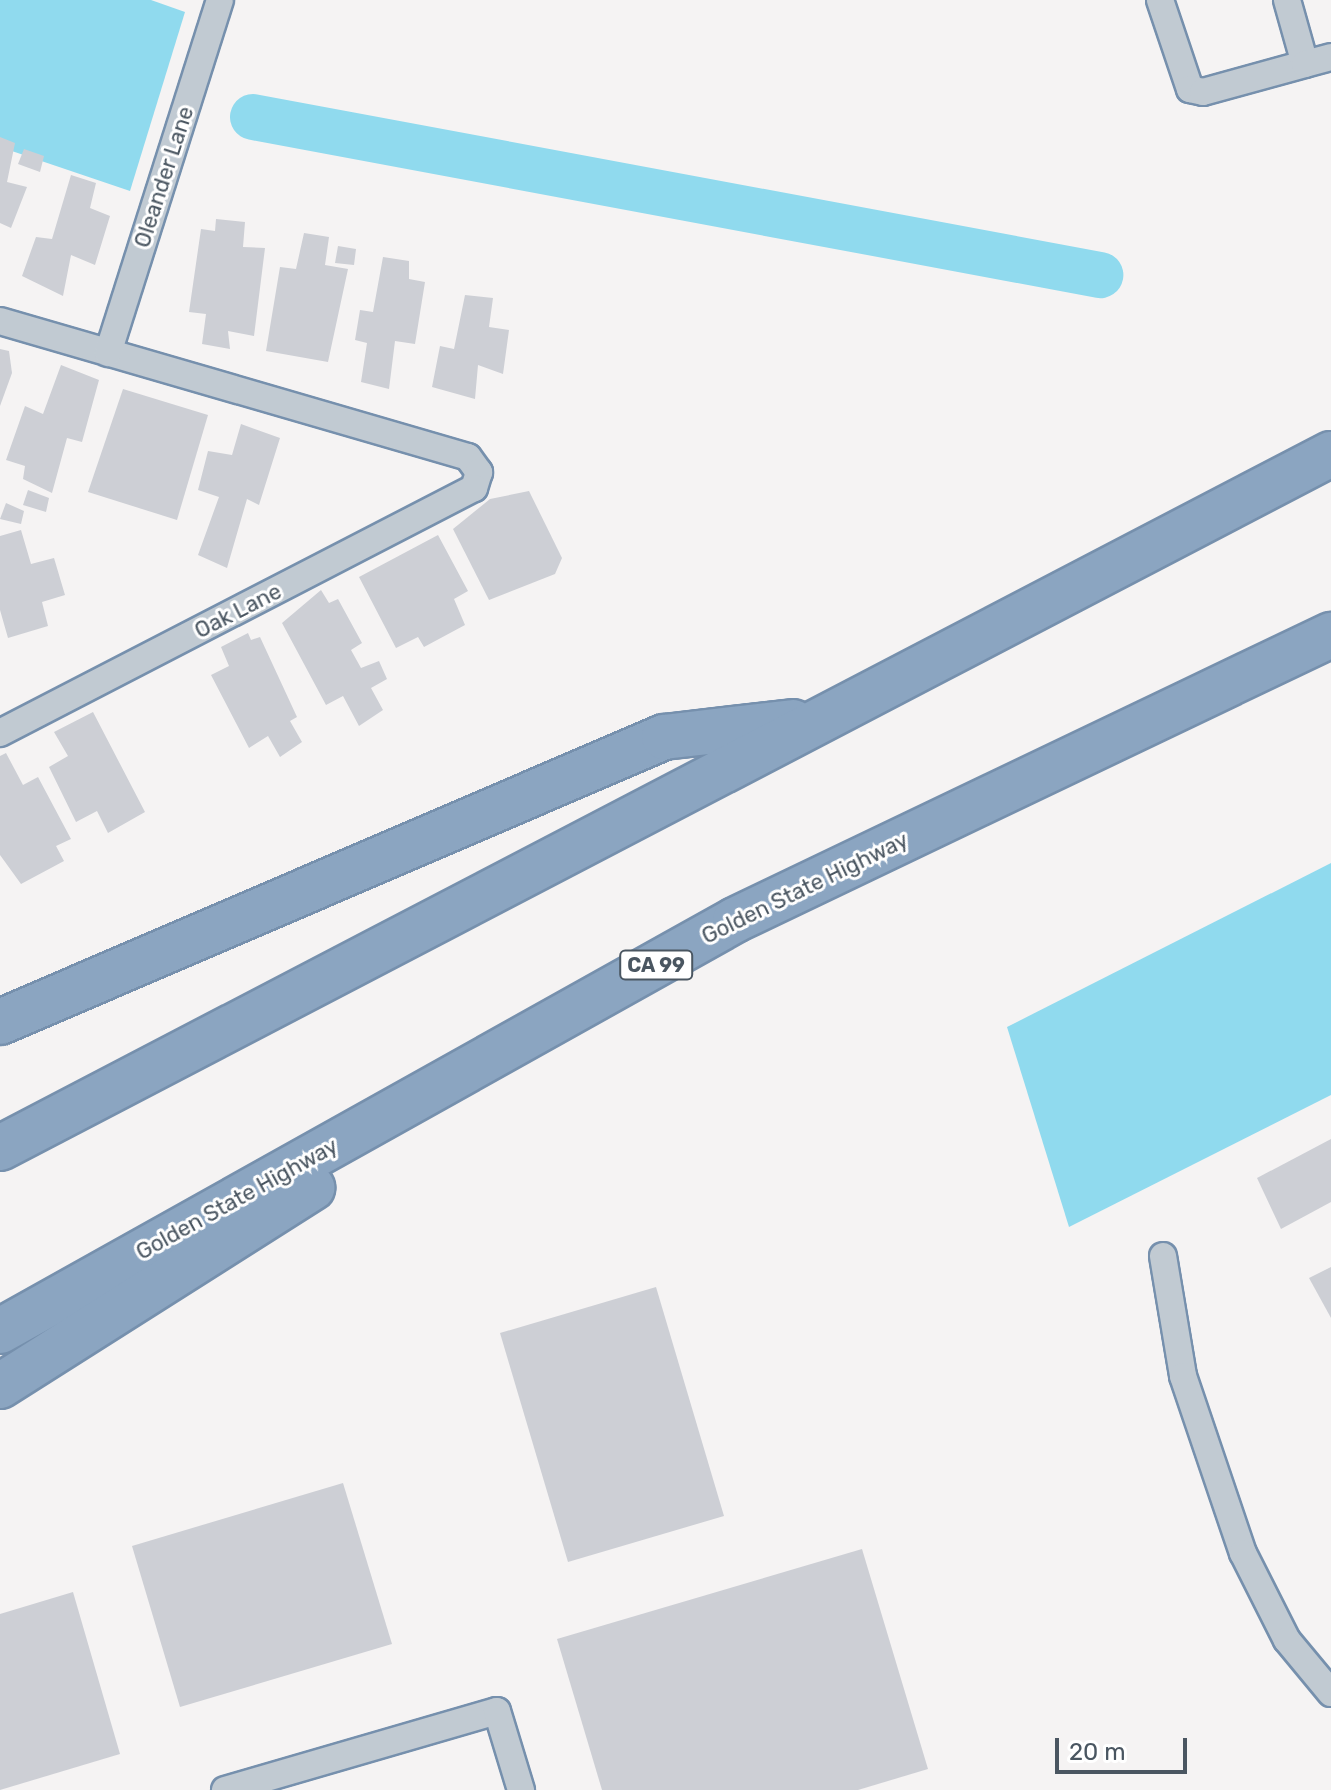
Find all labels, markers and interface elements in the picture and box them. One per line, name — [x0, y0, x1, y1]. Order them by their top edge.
street label: Oleander Lane — [129, 103, 199, 251]
street label: Oak Lane — [190, 578, 286, 644]
street label: Golden State Highway — [697, 826, 913, 950]
road number: CA 99 — [618, 949, 694, 981]
street label: Golden State Highway — [132, 1133, 342, 1265]
scale bar — [1059, 1722, 1191, 1772]
text: 20 m — [1069, 1738, 1126, 1766]

